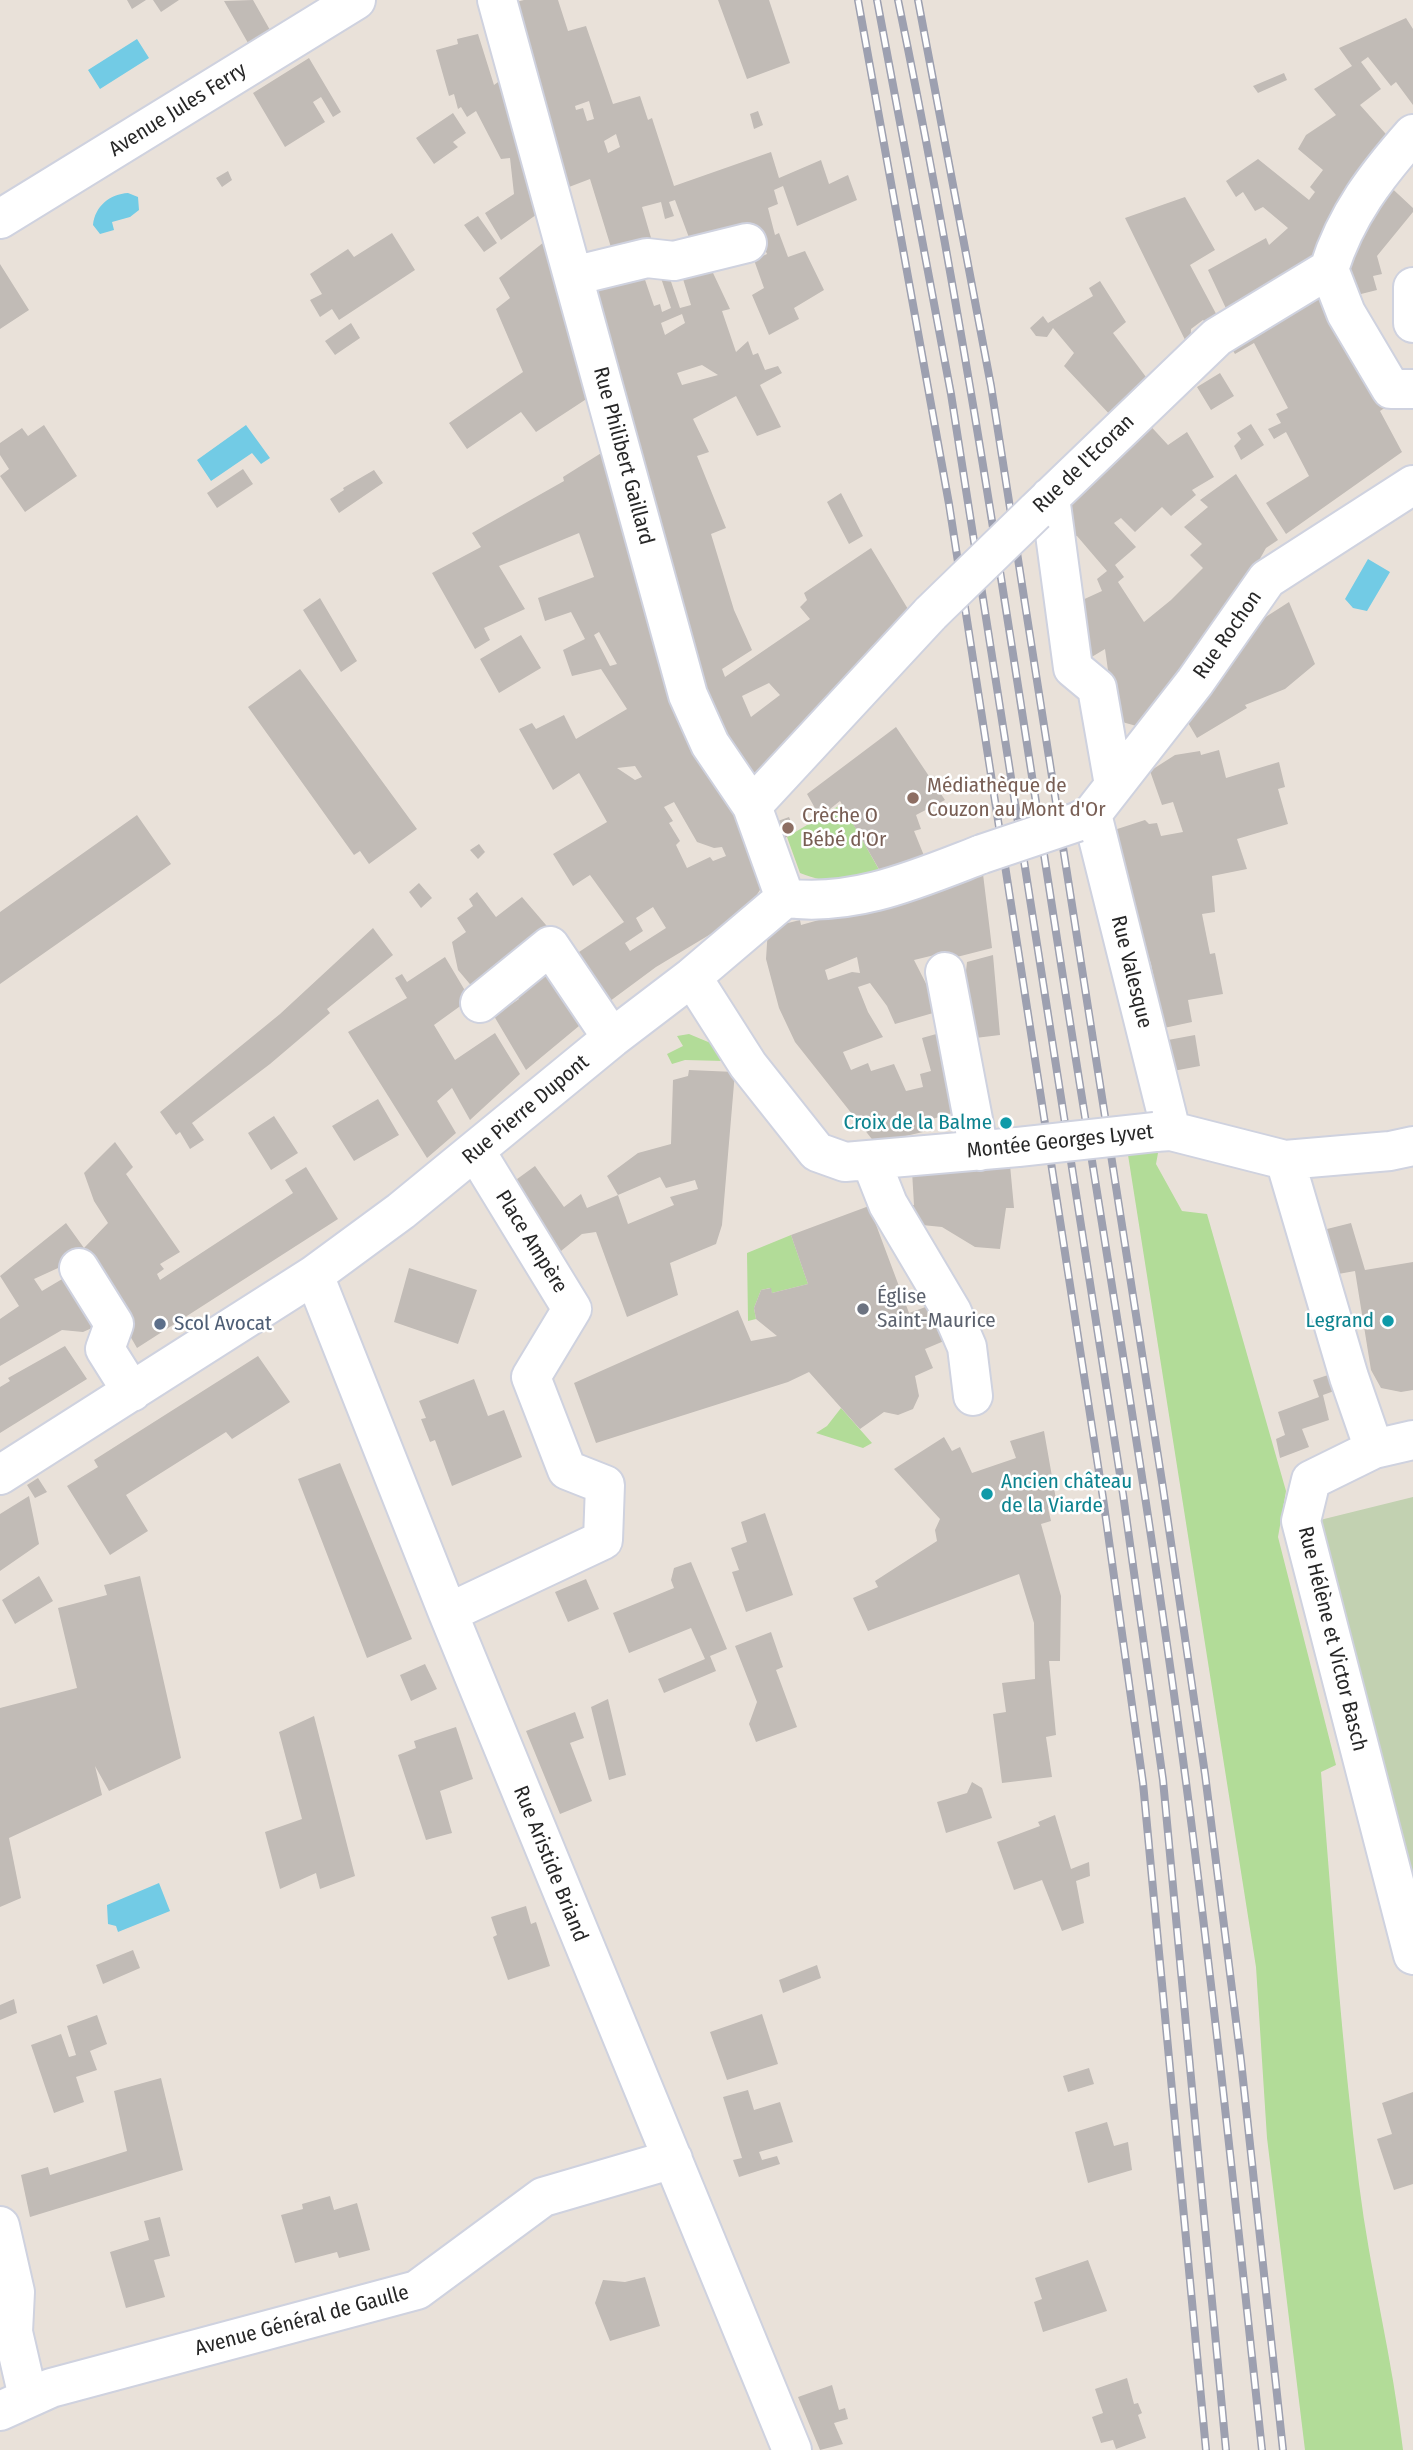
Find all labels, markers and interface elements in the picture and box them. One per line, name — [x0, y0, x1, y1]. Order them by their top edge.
street label: Avenue Jules Ferry — [105, 58, 251, 162]
street label: Rue Philibert Gaillard — [587, 364, 659, 548]
street label: Rue de l'Ecoran — [1028, 409, 1140, 519]
street label: Rue Rochon — [1188, 586, 1268, 684]
place label: Médiathèque de Couzon au Mont d'Or — [927, 773, 1106, 823]
marker: Médiathèque de Couzon au Mont d'Or — [905, 790, 921, 806]
place label: Crèche O Bébé d'Or — [802, 803, 886, 853]
marker: Crèche O Bébé d'Or — [780, 820, 796, 836]
street label: Rue Valesque — [1105, 913, 1157, 1031]
street label: Rue Pierre Dupont — [458, 1050, 594, 1170]
place label: Croix de la Balme — [844, 1110, 992, 1136]
marker: Croix de la Balme — [998, 1115, 1014, 1131]
street label: Montée Georges Lyvet — [966, 1120, 1154, 1164]
street label: Place Ampère — [490, 1186, 572, 1298]
place label: Église Saint-Maurice — [877, 1284, 996, 1334]
marker: Église Saint-Maurice — [855, 1301, 871, 1317]
place label: Legrand — [1306, 1308, 1374, 1334]
place label: Scol Avocat — [174, 1311, 272, 1337]
marker: Legrand — [1380, 1313, 1396, 1329]
marker: Scol Avocat — [152, 1316, 168, 1332]
place label: Ancien château de la Viarde — [1001, 1469, 1132, 1519]
marker: Ancien château de la Viarde — [979, 1486, 995, 1502]
street label: Rue Hélène et Victor Basch — [1292, 1524, 1372, 1754]
street label: Rue Aristide Briand — [507, 1782, 593, 1946]
street label: Avenue Général de Gaulle — [192, 2280, 412, 2362]

